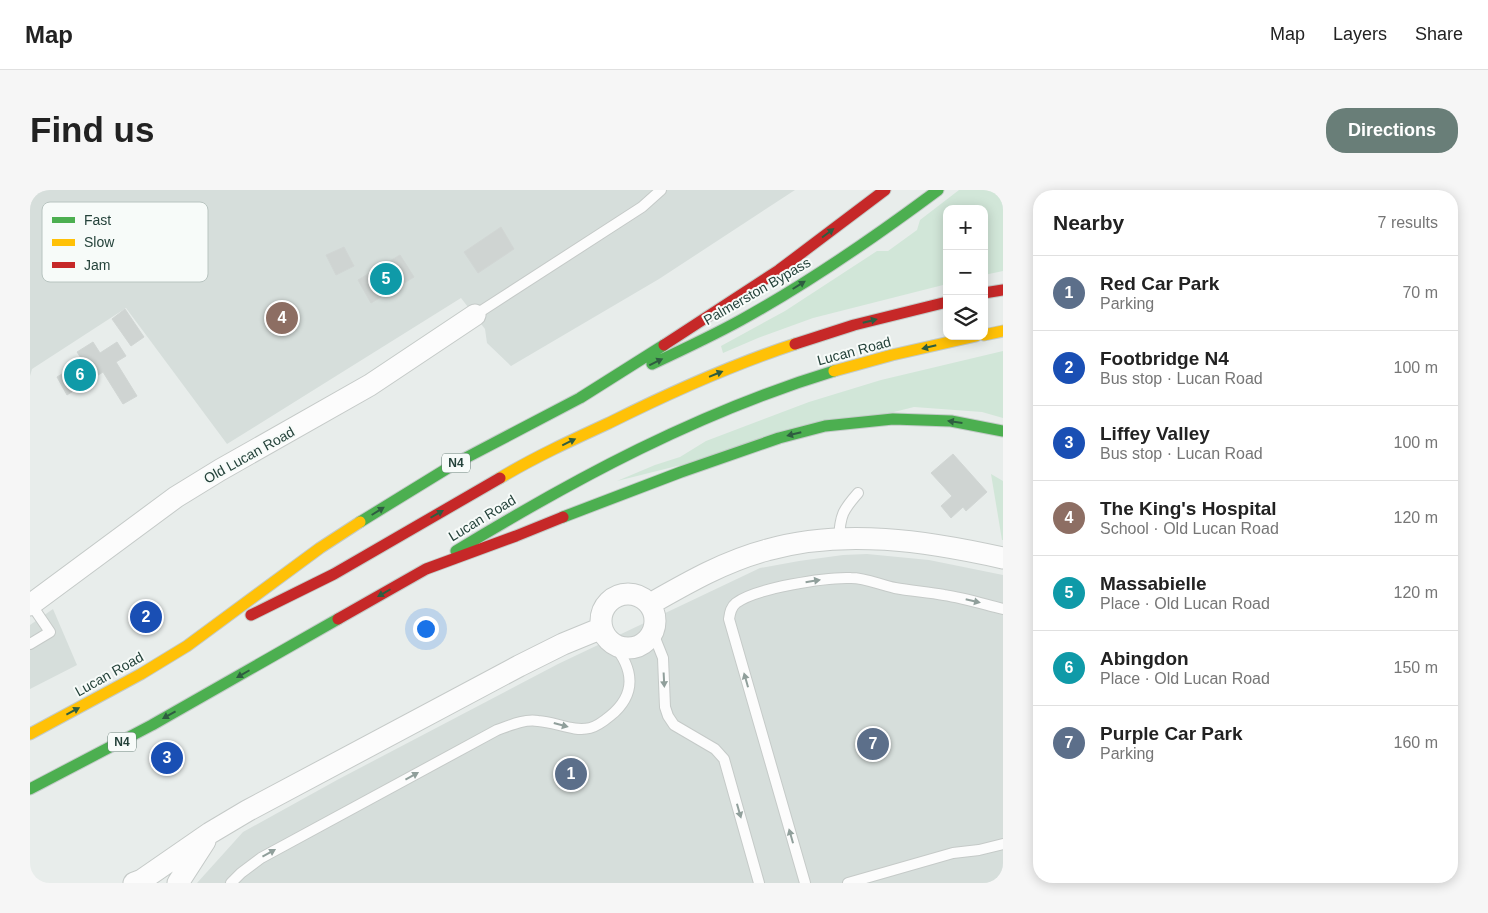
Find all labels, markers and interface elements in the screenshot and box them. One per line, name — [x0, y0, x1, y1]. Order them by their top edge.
text: Map — [25, 21, 73, 48]
text: Map — [1270, 24, 1305, 44]
text: Layers — [1333, 24, 1387, 44]
text: Share — [1415, 24, 1463, 44]
button: Directions — [1326, 108, 1458, 153]
text: Find us — [30, 110, 154, 149]
legend — [42, 202, 208, 282]
map controls — [943, 205, 988, 340]
button: + — [943, 205, 988, 250]
text: Nearby — [1053, 211, 1124, 234]
text: Fast — [84, 212, 111, 228]
text: 7 results — [1378, 214, 1438, 231]
one-way arrow — [821, 228, 835, 238]
text: Slow — [84, 234, 115, 250]
button: − — [943, 250, 988, 295]
street label: Palmerston Bypass — [701, 254, 813, 328]
text: Jam — [84, 257, 110, 273]
pin: 5 — [370, 260, 402, 298]
text: Red Car Park — [1100, 273, 1219, 294]
one-way arrow — [793, 281, 806, 290]
text: 1 — [1065, 284, 1073, 301]
text: 70 m — [1402, 284, 1438, 301]
button: layers — [943, 295, 988, 340]
text: Parking — [1100, 295, 1154, 312]
pin: 4 — [266, 299, 298, 337]
one-way arrow — [862, 317, 877, 325]
street label: Lucan Road — [815, 334, 893, 368]
one-way arrow — [921, 343, 936, 351]
text: Footbridge N4 — [1100, 348, 1229, 369]
pin: 6 — [64, 356, 96, 394]
one-way arrow — [649, 357, 663, 365]
text: 2 — [1065, 359, 1073, 376]
text: 100 m — [1394, 359, 1438, 376]
one-way arrow — [709, 370, 724, 377]
text: Bus stop · Lucan Road — [1100, 370, 1263, 387]
one-way arrow — [947, 418, 963, 426]
street label: Old Lucan Road — [201, 423, 297, 487]
text: Liffey Valley — [1100, 423, 1210, 444]
one-way arrow — [787, 430, 802, 438]
text: 3 — [1065, 434, 1073, 451]
text: 100 m — [1394, 434, 1438, 451]
one-way arrow — [562, 438, 576, 446]
text: Bus stop · Lucan Road — [1100, 445, 1263, 462]
road number: N4 — [442, 454, 470, 472]
street label: Lucan Road — [446, 492, 518, 544]
text: The King's Hospital — [1100, 498, 1277, 519]
one-way arrow — [371, 506, 384, 515]
text: 4 — [1065, 509, 1073, 526]
text: 120 m — [1394, 509, 1438, 526]
one-way arrow — [431, 510, 444, 519]
text: School · Old Lucan Road — [1100, 520, 1279, 537]
text: Massabielle — [1100, 573, 1207, 594]
one-way arrow — [806, 576, 822, 584]
text: 5 — [1065, 584, 1073, 601]
text: 120 m — [1394, 584, 1438, 601]
one-way arrow — [377, 589, 392, 597]
text: Place · Old Lucan Road — [1100, 595, 1270, 612]
one-way arrow — [965, 597, 980, 605]
pin: 2 — [130, 598, 162, 636]
your location — [413, 616, 439, 642]
text: Abingdon — [1100, 648, 1189, 669]
street label: Lucan Road — [72, 649, 146, 699]
text: 6 — [1065, 659, 1073, 676]
text: 150 m — [1394, 659, 1438, 676]
one-way arrow — [236, 669, 250, 678]
text: Place · Old Lucan Road — [1100, 670, 1270, 687]
one-way arrow — [660, 672, 668, 688]
one-way arrow — [742, 672, 750, 687]
one-way arrow — [66, 707, 80, 715]
one-way arrow — [163, 711, 176, 720]
one-way arrow — [553, 722, 568, 730]
text: Purple Car Park — [1100, 723, 1243, 744]
pin: 7 — [857, 725, 889, 763]
road number: N4 — [108, 732, 136, 752]
text: 7 — [1065, 734, 1073, 751]
text: 160 m — [1394, 734, 1438, 751]
pin: 3 — [151, 739, 183, 777]
text: Parking — [1100, 745, 1154, 762]
pin: 1 — [555, 755, 587, 793]
one-way arrow — [405, 772, 419, 780]
one-way arrow — [735, 804, 743, 819]
one-way arrow — [787, 829, 795, 844]
one-way arrow — [262, 849, 276, 857]

